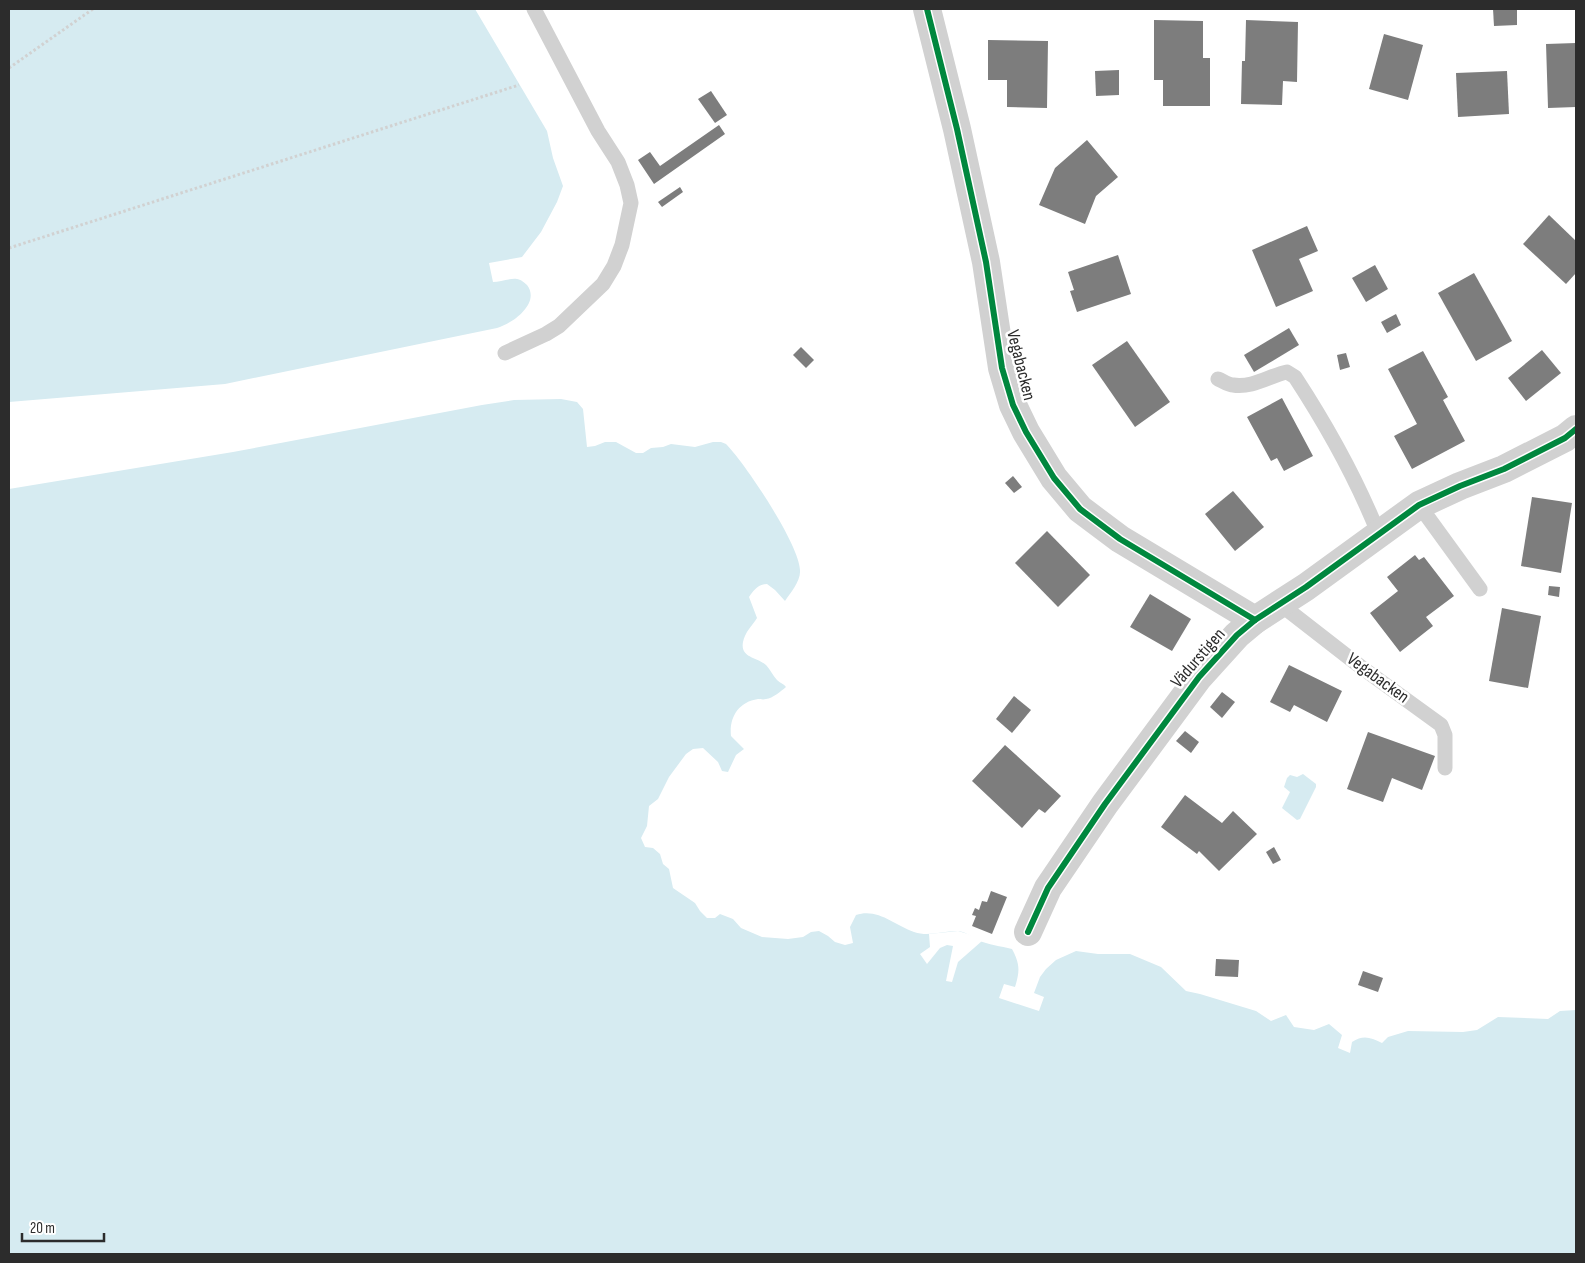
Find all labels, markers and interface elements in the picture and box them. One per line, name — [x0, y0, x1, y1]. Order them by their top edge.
street label: Vegabacken — [1002, 328, 1040, 402]
street label: Vädurstigen — [1167, 624, 1229, 692]
street label: Vegabacken — [1343, 648, 1413, 708]
scale bar — [22, 1210, 105, 1242]
text: 20 m — [30, 1219, 55, 1238]

